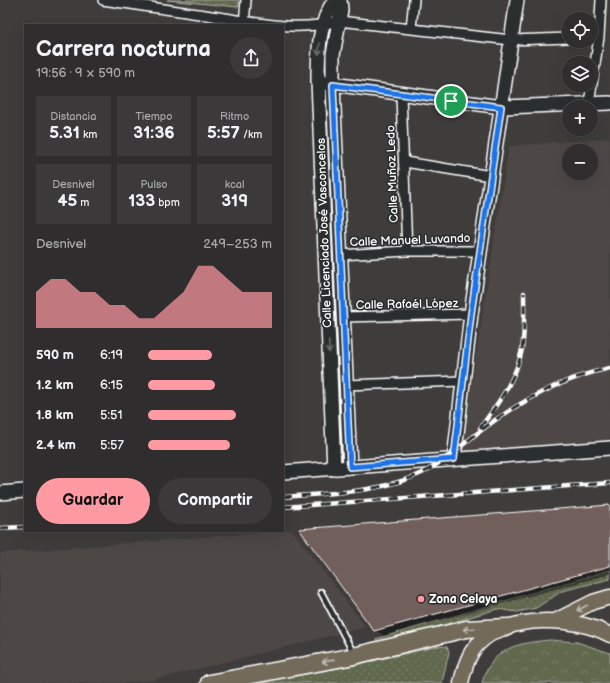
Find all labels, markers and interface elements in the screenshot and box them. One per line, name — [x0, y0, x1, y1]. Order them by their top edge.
map controls — [562, 12, 598, 180]
button: locate — [562, 12, 598, 48]
text: Carrera nocturna — [36, 36, 211, 63]
button: share — [230, 37, 272, 79]
one-way arrow — [315, 42, 323, 55]
button: layers — [562, 56, 598, 92]
text: 19:56 · 9 × 590 m — [36, 65, 135, 81]
pin — [434, 84, 468, 118]
icon: arrive — [440, 90, 462, 112]
button: + — [562, 100, 598, 136]
text: Distancia — [50, 110, 96, 123]
text: Tiempo — [135, 110, 173, 123]
text: Ritmo — [220, 110, 249, 123]
text: 5.31 — [49, 123, 80, 143]
text: 31:36 — [133, 123, 175, 143]
text: 5:57 — [207, 123, 240, 143]
street label: Calle Muñoz Ledo — [383, 125, 402, 223]
text: km — [80, 128, 97, 141]
text: /km — [240, 128, 262, 141]
street label: Calle Licenciado José Vasconcelos — [314, 138, 335, 328]
button: − — [562, 144, 598, 180]
text: Desnivel — [52, 178, 95, 191]
text: Pulso — [140, 178, 168, 191]
text: kcal — [225, 178, 245, 191]
text: 45 — [57, 191, 77, 211]
text: 133 — [128, 191, 155, 211]
text: 319 — [221, 191, 248, 211]
text: m — [77, 196, 89, 209]
text: bpm — [155, 196, 180, 209]
street label: Calle Manuel Luvando — [349, 231, 471, 250]
text: Desnivel — [36, 236, 86, 252]
text: 249–253 m — [203, 236, 272, 252]
street label: Calle Rafaél López — [356, 296, 459, 313]
one-way arrow — [325, 340, 333, 353]
text: 590 m — [36, 347, 74, 363]
text: 6:19 — [100, 347, 123, 363]
text: 1.2 km — [36, 377, 74, 393]
text: 6:15 — [100, 377, 123, 393]
text: 1.8 km — [36, 407, 74, 423]
text: 5:51 — [100, 407, 123, 423]
text: 2.4 km — [36, 437, 76, 453]
text: 5:57 — [100, 437, 124, 453]
button: Guardar — [36, 478, 150, 524]
button: Compartir — [158, 478, 272, 524]
place label: Zona Celaya — [429, 592, 497, 607]
marker: Zona Celaya — [416, 594, 426, 604]
one-way arrow — [576, 605, 588, 612]
one-way arrow — [463, 625, 476, 633]
one-way arrow — [322, 657, 335, 665]

